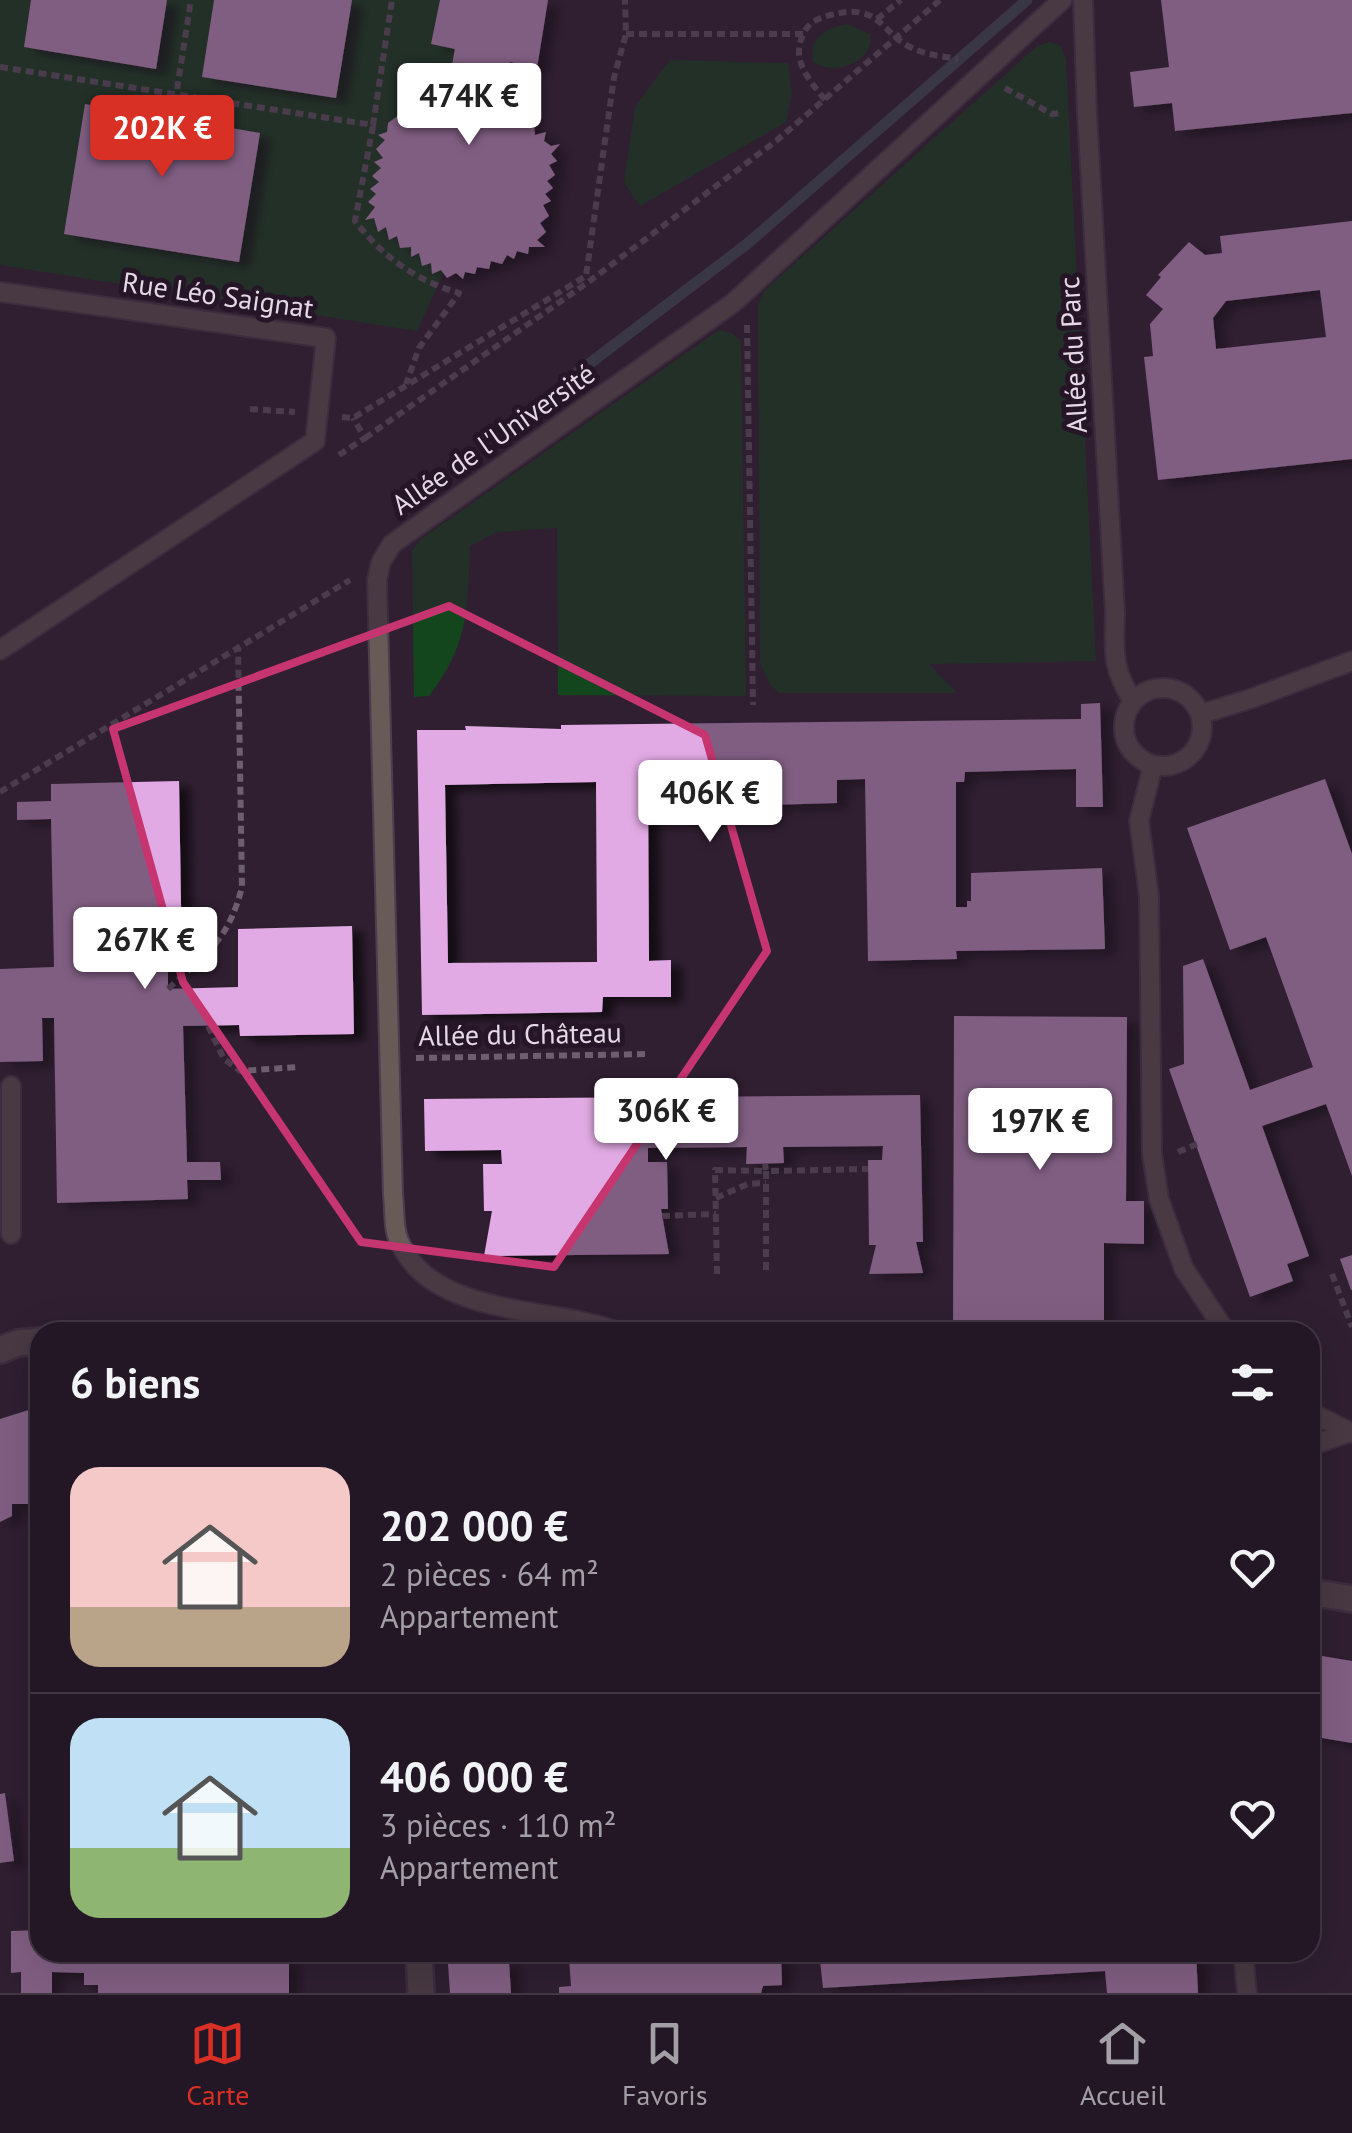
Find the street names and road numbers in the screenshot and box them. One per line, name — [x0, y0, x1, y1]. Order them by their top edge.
street label: Rue Léo Saignat — [120, 263, 316, 326]
street label: Allée du Parc — [1050, 276, 1095, 434]
street label: Allée de l'Université — [384, 355, 602, 523]
street label: Allée du Château — [418, 1013, 622, 1054]

